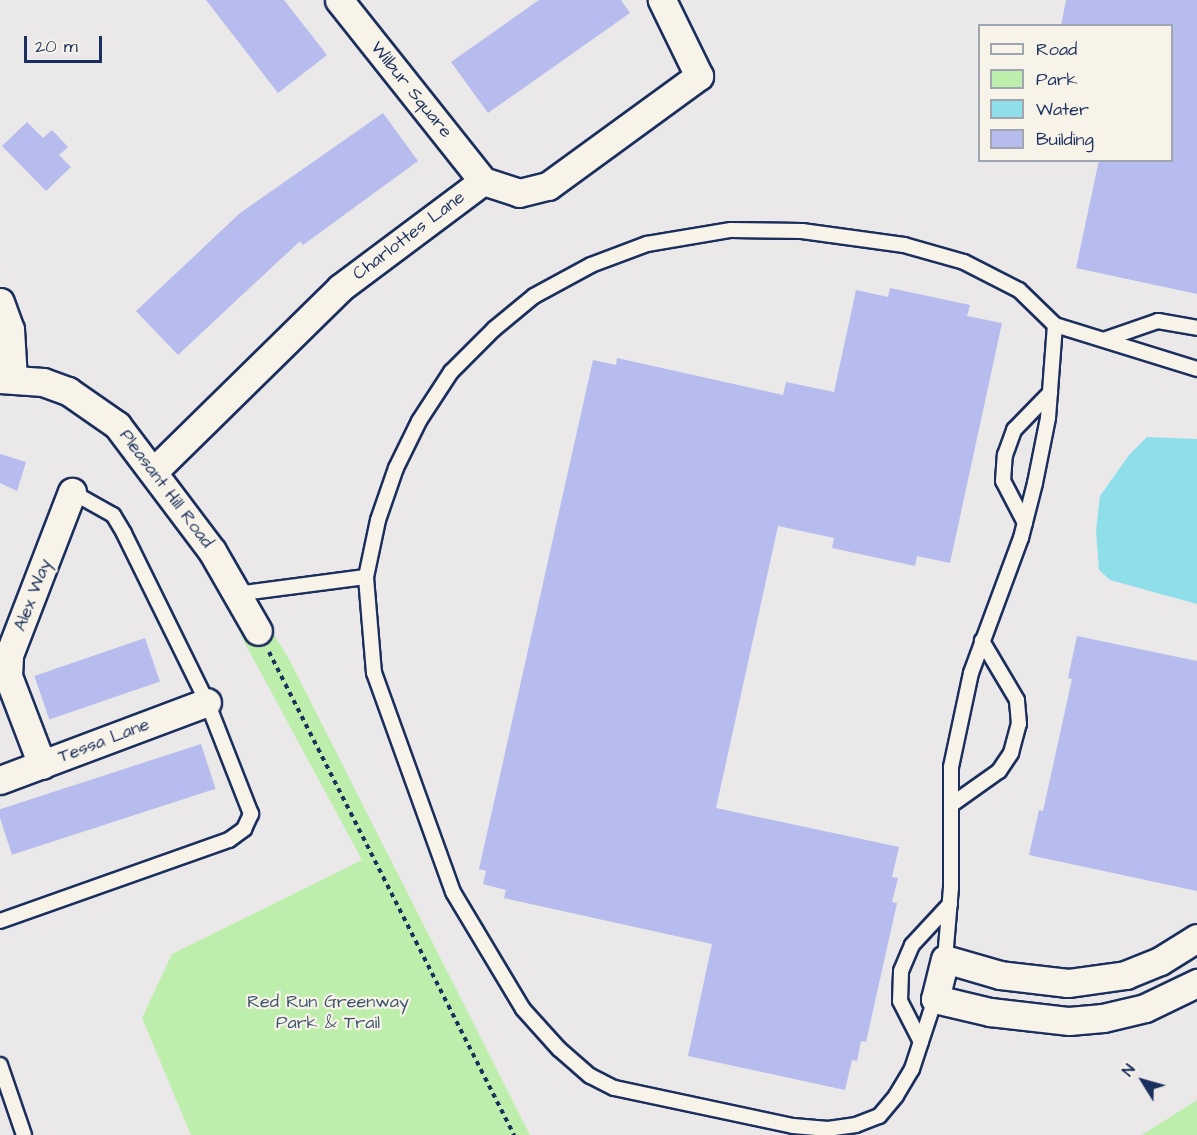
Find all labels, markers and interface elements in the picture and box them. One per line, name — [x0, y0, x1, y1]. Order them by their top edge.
scale bar — [27, 24, 105, 62]
legend — [978, 24, 1173, 162]
text: 20 m — [35, 34, 78, 59]
street label: Wilbur Square — [366, 37, 456, 143]
text: Road — [1036, 37, 1077, 62]
text: Park — [1036, 67, 1078, 92]
text: Water — [1036, 97, 1089, 122]
text: Building — [1036, 127, 1094, 152]
street label: Charlottes Lane — [349, 187, 469, 285]
street label: Pleasant Hill Road — [114, 426, 218, 552]
street label: Alex Way — [9, 556, 57, 634]
street label: Tessa Lane — [55, 714, 153, 768]
park label: Red Run Greenway Park & Trail — [247, 992, 409, 1034]
north arrow — [1113, 1051, 1173, 1111]
text: N — [1117, 1060, 1140, 1081]

